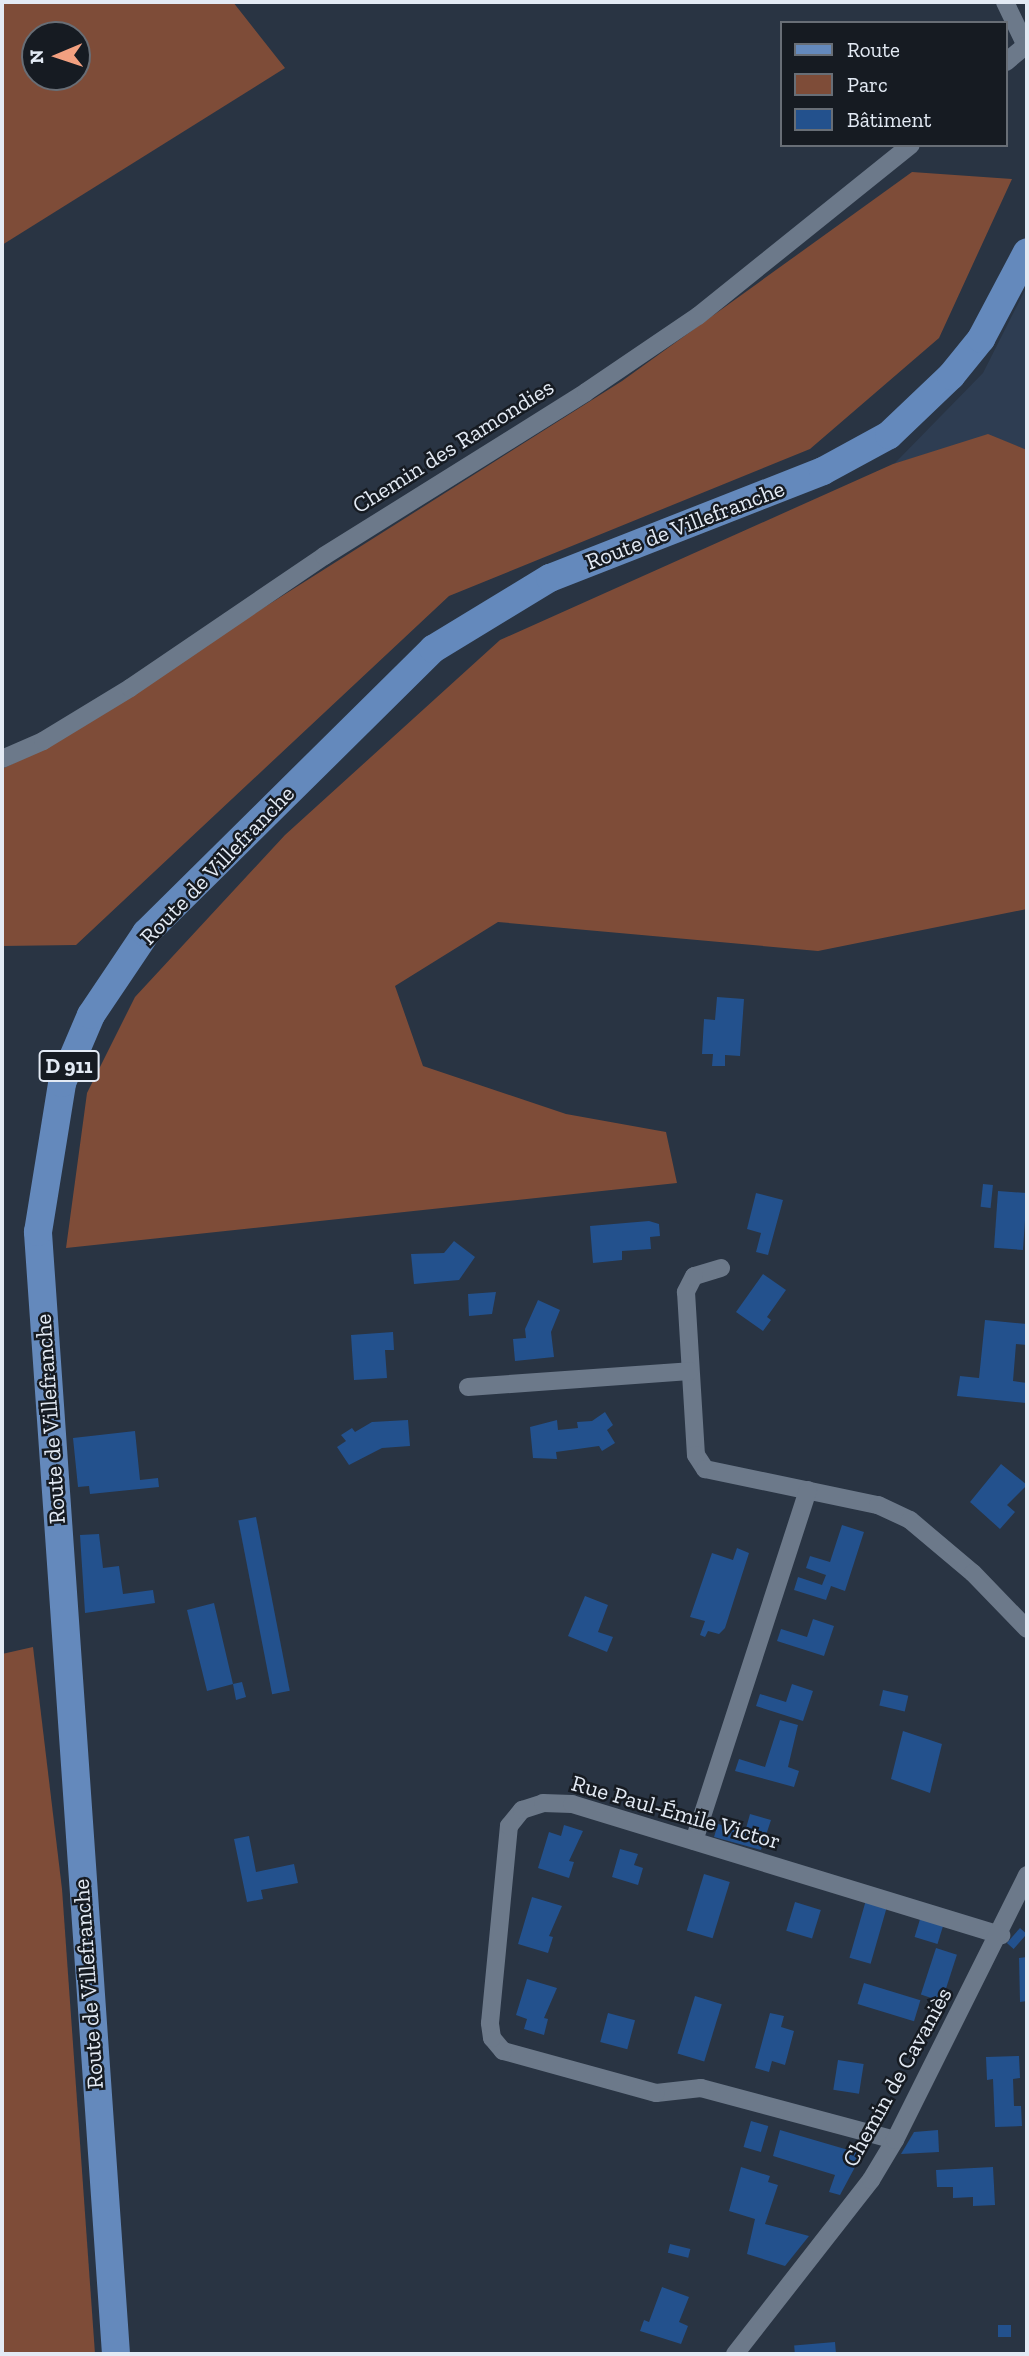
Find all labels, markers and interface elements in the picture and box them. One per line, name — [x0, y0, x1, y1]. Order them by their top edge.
north arrow — [21, 21, 91, 91]
legend — [780, 21, 1008, 147]
text: Route — [847, 37, 900, 62]
text: N — [25, 49, 48, 64]
text: Parc — [847, 72, 888, 97]
text: Bâtiment — [847, 107, 931, 132]
street label: Chemin des Ramondies — [347, 373, 559, 519]
street label: Route de Villefranche — [581, 474, 789, 576]
street label: Route de Villefranche — [134, 779, 300, 951]
road number: D 911 — [38, 1048, 100, 1084]
street label: Route de Villefranche — [29, 1313, 71, 1525]
street label: Rue Paul-Émile Victor — [568, 1769, 784, 1855]
street label: Route de Villefranche — [67, 1878, 109, 2090]
street label: Chemin de Cavaniès — [836, 1983, 958, 2171]

